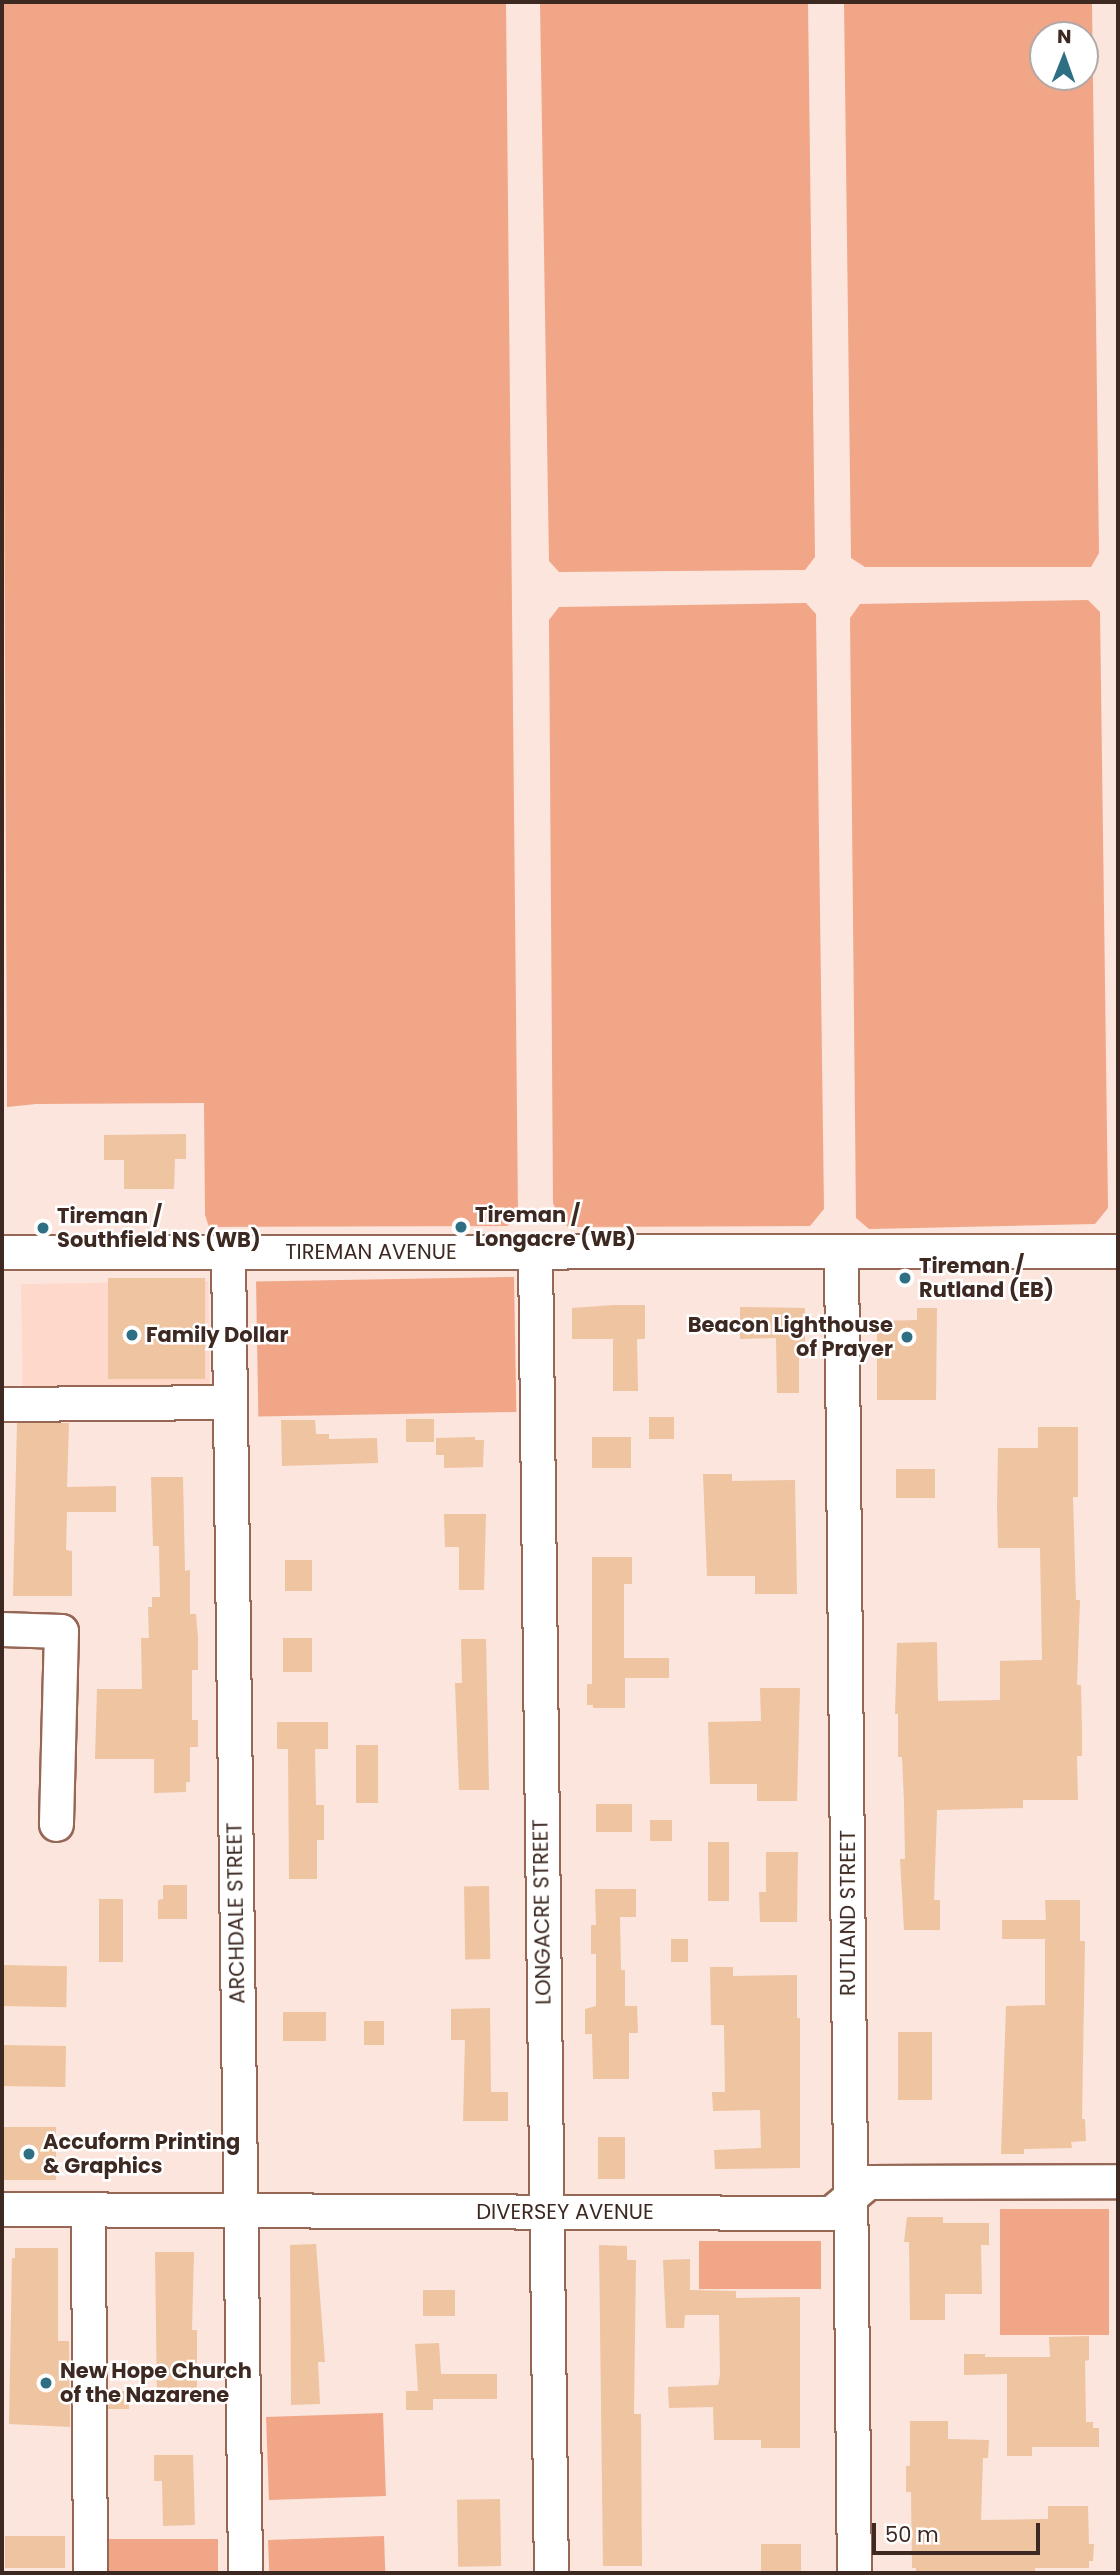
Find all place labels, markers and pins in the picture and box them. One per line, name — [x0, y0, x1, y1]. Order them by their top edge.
place label: Tireman / Longacre (WB) — [475, 1202, 636, 1252]
place label: Tireman / Southfield NS (WB) — [57, 1203, 261, 1253]
marker: Tireman / Longacre (WB) — [453, 1219, 469, 1235]
marker: Tireman / Southfield NS (WB) — [35, 1220, 51, 1236]
place label: Tireman / Rutland (EB) — [919, 1253, 1054, 1303]
marker: Tireman / Rutland (EB) — [897, 1270, 913, 1286]
place label: Beacon Lighthouse of Prayer — [688, 1312, 893, 1362]
place label: Family Dollar — [146, 1322, 288, 1348]
marker: Family Dollar — [124, 1327, 140, 1343]
marker: Beacon Lighthouse of Prayer — [899, 1329, 915, 1345]
place label: Accuform Printing & Graphics — [43, 2129, 240, 2179]
marker: Accuform Printing & Graphics — [21, 2146, 37, 2162]
place label: New Hope Church of the Nazarene — [60, 2358, 252, 2408]
marker: New Hope Church of the Nazarene — [38, 2375, 54, 2391]

